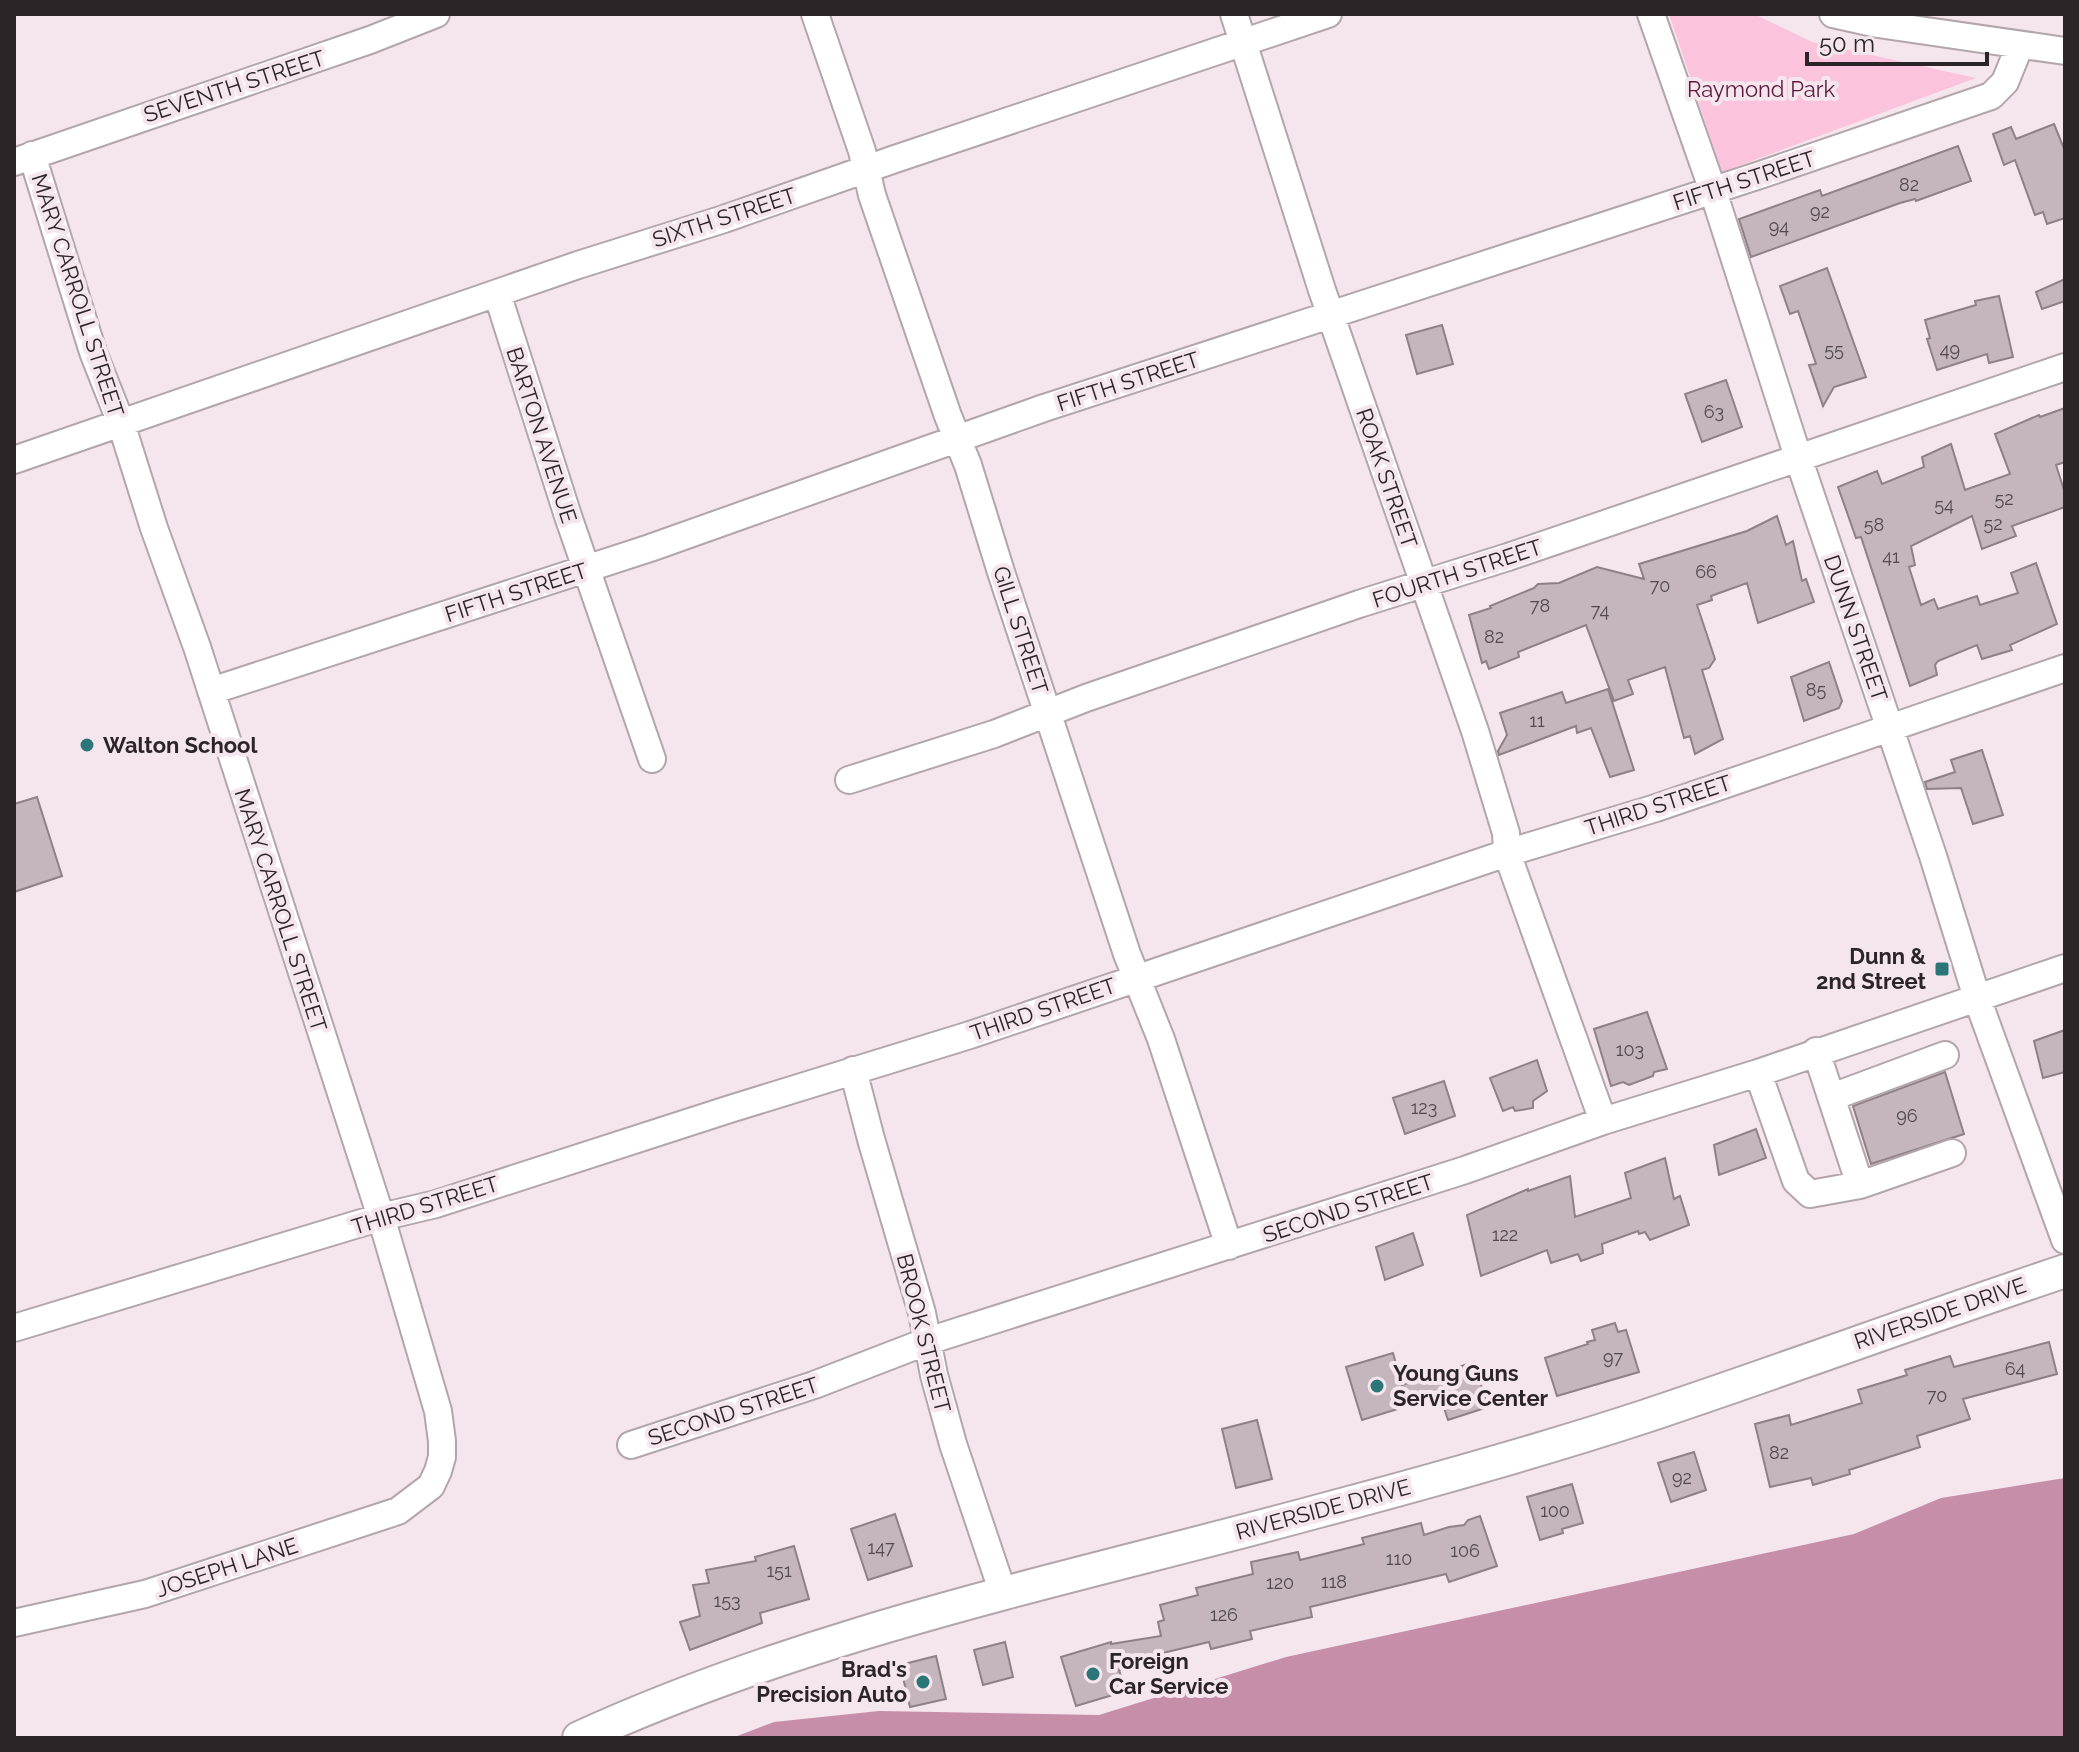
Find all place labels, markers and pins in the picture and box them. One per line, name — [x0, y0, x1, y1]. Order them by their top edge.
place label: Walton School — [103, 732, 258, 758]
marker: Walton School — [78, 736, 96, 754]
place label: Dunn & 2nd Street — [1816, 943, 1927, 994]
marker: Dunn & 2nd Street — [1933, 960, 1951, 978]
place label: Young Guns Service Center — [1393, 1360, 1549, 1411]
marker: Young Guns Service Center — [1368, 1377, 1386, 1395]
place label: Foreign Car Service — [1109, 1648, 1228, 1699]
place label: Brad's Precision Auto — [756, 1656, 907, 1707]
marker: Foreign Car Service — [1084, 1665, 1102, 1683]
marker: Brad's Precision Auto — [914, 1673, 932, 1691]

